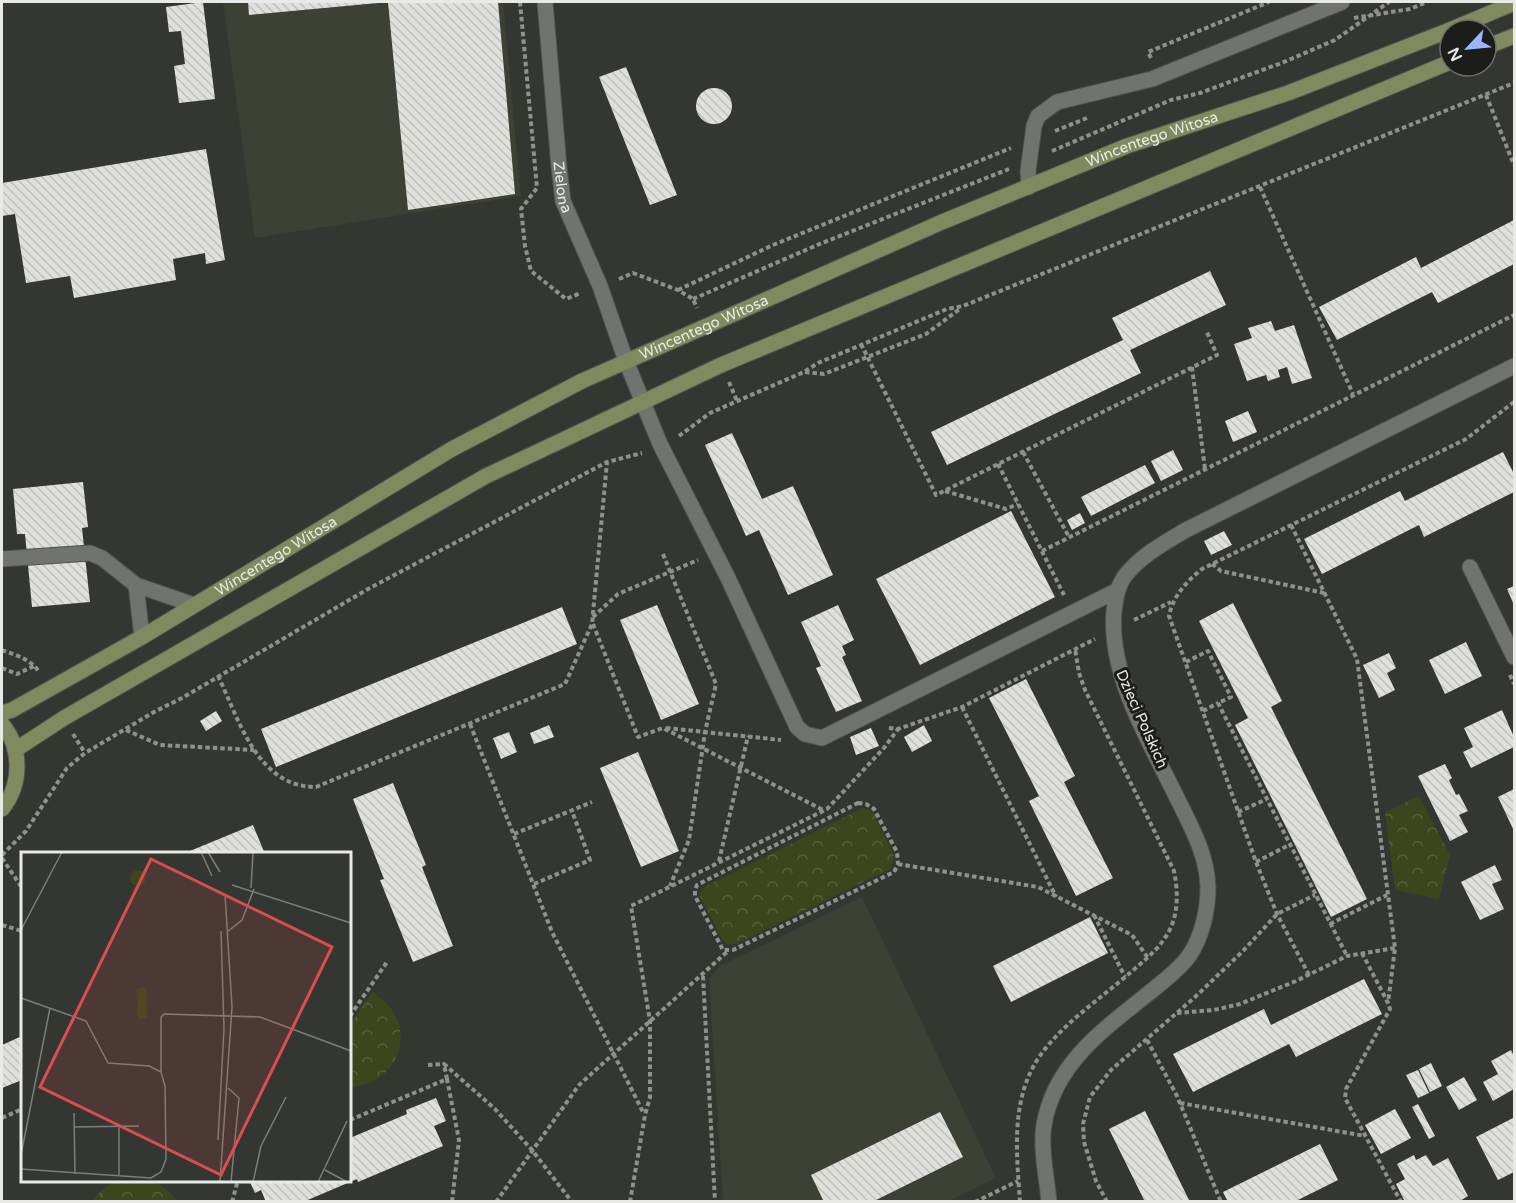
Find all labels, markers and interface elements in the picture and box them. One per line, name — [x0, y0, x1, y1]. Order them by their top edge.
north arrow — [1438, 18, 1498, 78]
text: N — [1444, 44, 1467, 64]
street label: Wincentego Witosa — [1083, 108, 1220, 171]
street label: Zielona — [550, 161, 576, 216]
street label: Wincentego Witosa — [637, 291, 771, 364]
street label: Wincentego Witosa — [212, 512, 340, 600]
street label: Dzieci Polskich — [1112, 667, 1172, 771]
inset map — [21, 852, 351, 1182]

